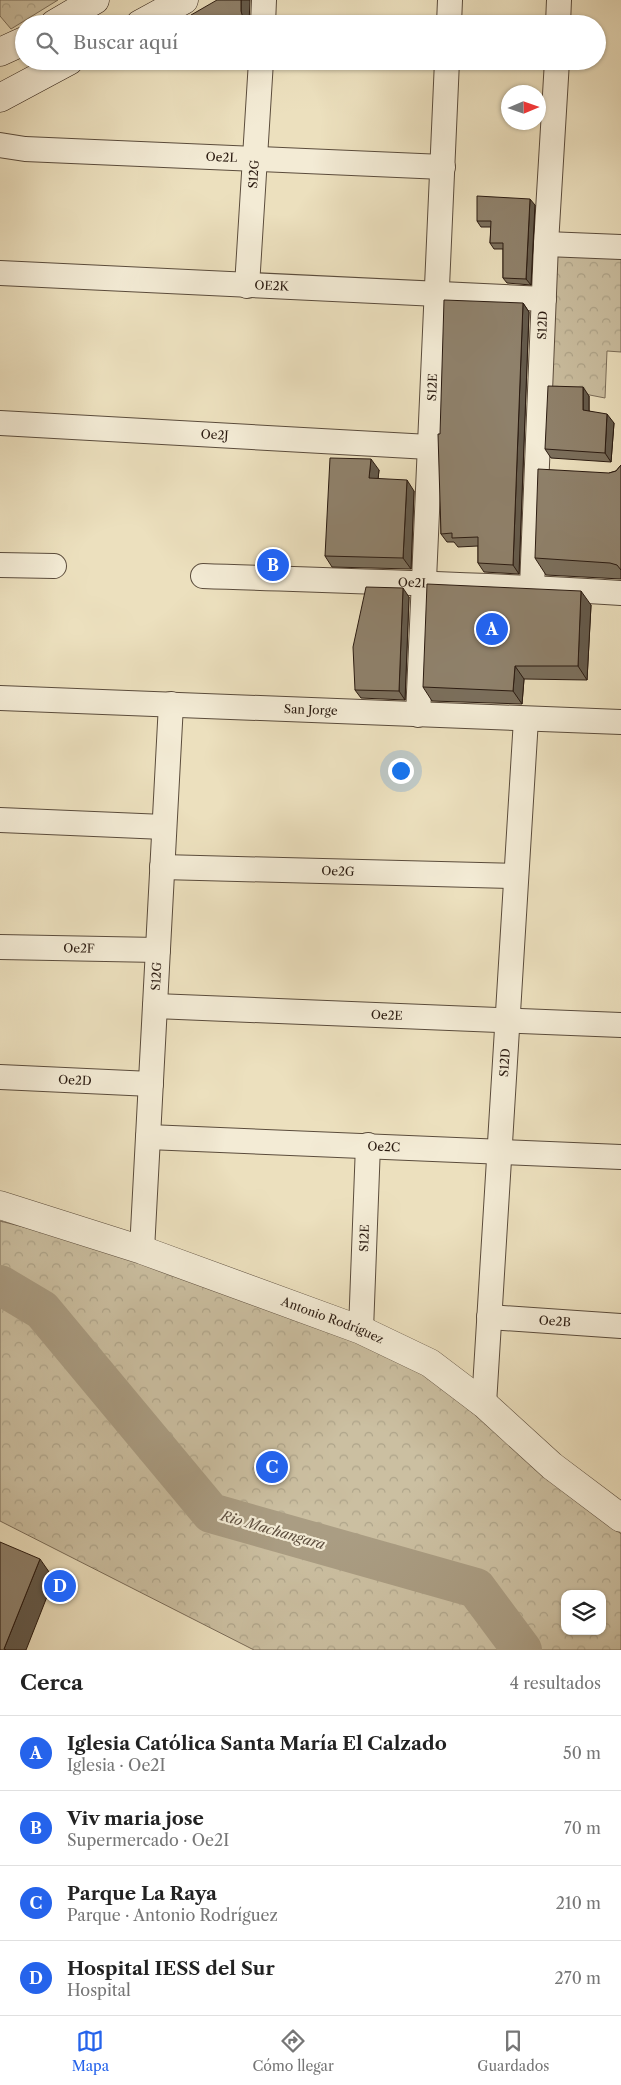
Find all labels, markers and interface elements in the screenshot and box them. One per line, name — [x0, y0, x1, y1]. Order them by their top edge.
search box — [15, 15, 606, 70]
icon: search — [33, 29, 61, 57]
text: Buscar aquí — [73, 31, 178, 54]
north arrow — [501, 85, 546, 130]
street label: Oe2L — [205, 149, 238, 165]
street label: S12G — [245, 159, 262, 189]
street label: OE2K — [254, 277, 290, 294]
street label: S12D — [534, 310, 550, 340]
street label: S12E — [424, 373, 440, 401]
street label: Oe2J — [200, 426, 229, 443]
pin: B — [257, 546, 289, 584]
street label: Oe2I — [398, 575, 426, 591]
pin: A — [476, 610, 508, 648]
street label: San Jorge — [284, 701, 338, 718]
your location — [388, 758, 414, 784]
street label: Oe2G — [321, 863, 355, 879]
street label: Oe2F — [63, 940, 95, 956]
street label: S12G — [148, 961, 164, 991]
street label: Oe2E — [371, 1007, 403, 1023]
street label: S12D — [496, 1047, 513, 1077]
street label: Oe2D — [58, 1072, 92, 1088]
street label: Oe2C — [367, 1138, 401, 1155]
street label: S12E — [356, 1224, 372, 1252]
street label: Antonio Rodríguez — [278, 1293, 386, 1347]
street label: Oe2B — [538, 1312, 571, 1330]
pin: C — [256, 1448, 288, 1486]
water label: Rio Machangara — [218, 1506, 328, 1554]
pin: D — [44, 1567, 76, 1605]
map controls — [561, 1590, 606, 1635]
button: layers — [561, 1590, 606, 1635]
text: Cerca — [20, 1670, 83, 1695]
text: 4 resultados — [510, 1673, 601, 1693]
text: Iglesia Católica Santa María El Calzado — [67, 1732, 447, 1755]
text: A — [30, 1743, 42, 1763]
text: 50 m — [563, 1743, 601, 1763]
text: Iglesia · Oe2I — [67, 1755, 166, 1775]
text: Viv maria jose — [67, 1807, 204, 1830]
text: B — [30, 1818, 42, 1838]
text: 70 m — [564, 1818, 601, 1838]
text: Supermercado · Oe2I — [67, 1830, 229, 1850]
text: Parque La Raya — [67, 1882, 217, 1905]
text: C — [30, 1893, 42, 1913]
text: 210 m — [556, 1893, 601, 1913]
text: Parque · Antonio Rodríguez — [67, 1905, 278, 1925]
text: Hospital IESS del Sur — [67, 1957, 275, 1980]
text: D — [29, 1968, 43, 1988]
text: 270 m — [555, 1968, 601, 1988]
text: Hospital — [67, 1980, 131, 2000]
tab: Mapa — [72, 2027, 109, 2075]
tab: Cómo llegar — [252, 2027, 334, 2075]
tab: Guardados — [477, 2027, 549, 2075]

